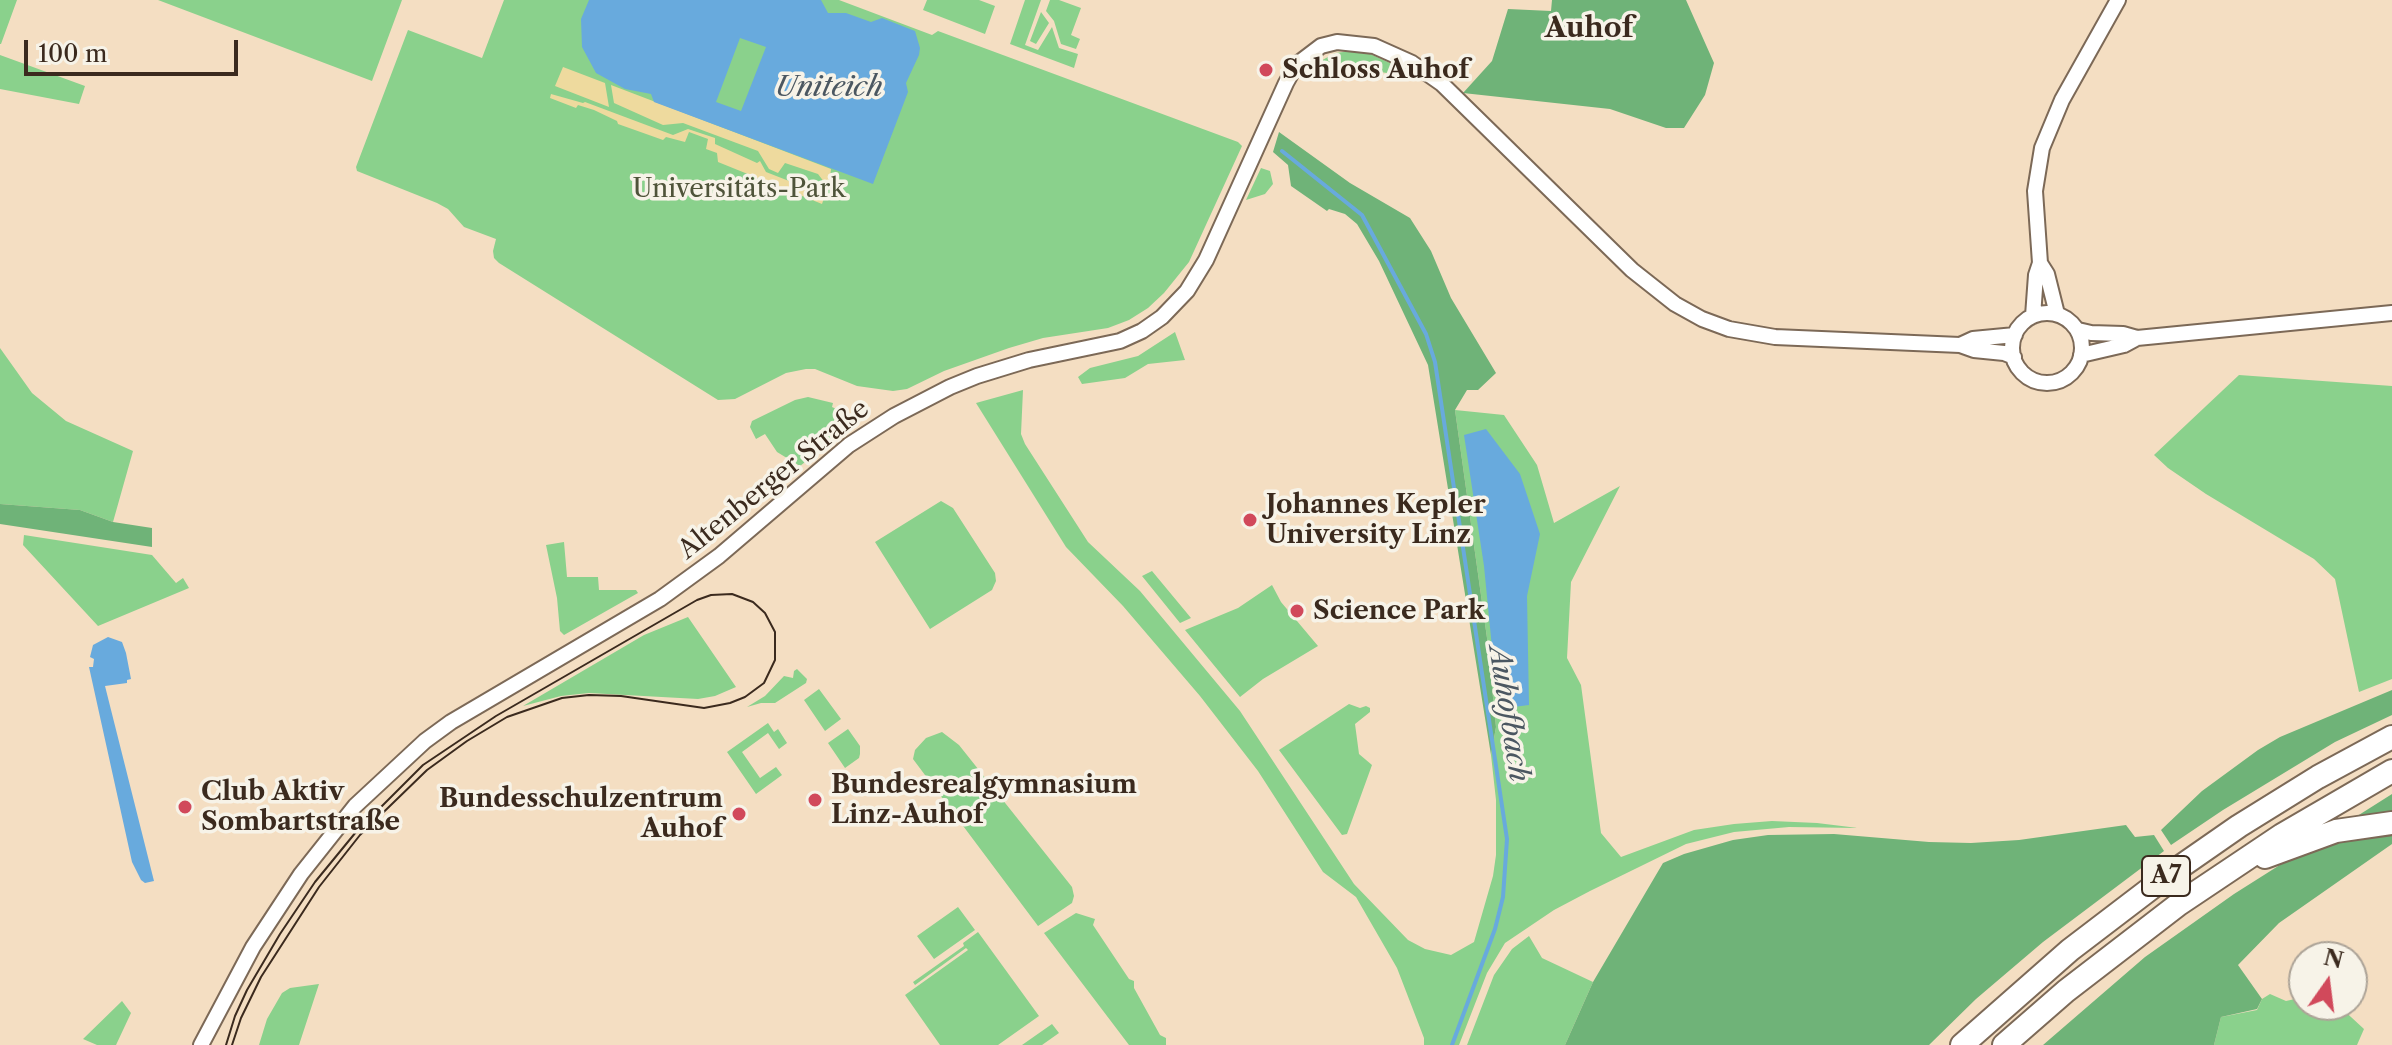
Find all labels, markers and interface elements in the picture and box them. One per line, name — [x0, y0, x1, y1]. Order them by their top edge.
district label: Auhof — [1545, 12, 1633, 46]
scale bar — [28, 24, 242, 74]
text: 100 m — [38, 39, 107, 68]
place label: Schloss Auhof — [1282, 54, 1469, 86]
marker: Schloss Auhof — [1257, 61, 1275, 79]
water label: Uniteich — [775, 71, 883, 105]
park label: Universitäts-Park — [633, 173, 845, 205]
street label: Altenberger Straße — [672, 394, 876, 566]
place label: Johannes Kepler University Linz — [1266, 489, 1486, 550]
marker: Johannes Kepler University Linz — [1241, 511, 1259, 529]
place label: Science Park — [1313, 595, 1485, 627]
marker: Science Park — [1288, 602, 1306, 620]
water label: Auhofbach — [1481, 644, 1535, 784]
place label: Bundesrealgymnasium Linz-Auhof — [831, 769, 1137, 830]
place label: Club Aktiv Sombartstraße — [201, 776, 400, 838]
place label: Bundesschulzentrum Auhof — [439, 783, 723, 844]
marker: Bundesrealgymnasium Linz-Auhof — [806, 791, 824, 809]
marker: Club Aktiv Sombartstraße — [176, 798, 194, 816]
marker: Bundesschulzentrum Auhof — [730, 805, 748, 823]
road number: A7 — [2142, 856, 2190, 896]
north arrow — [2288, 941, 2368, 1021]
text: N — [2321, 944, 2346, 975]

